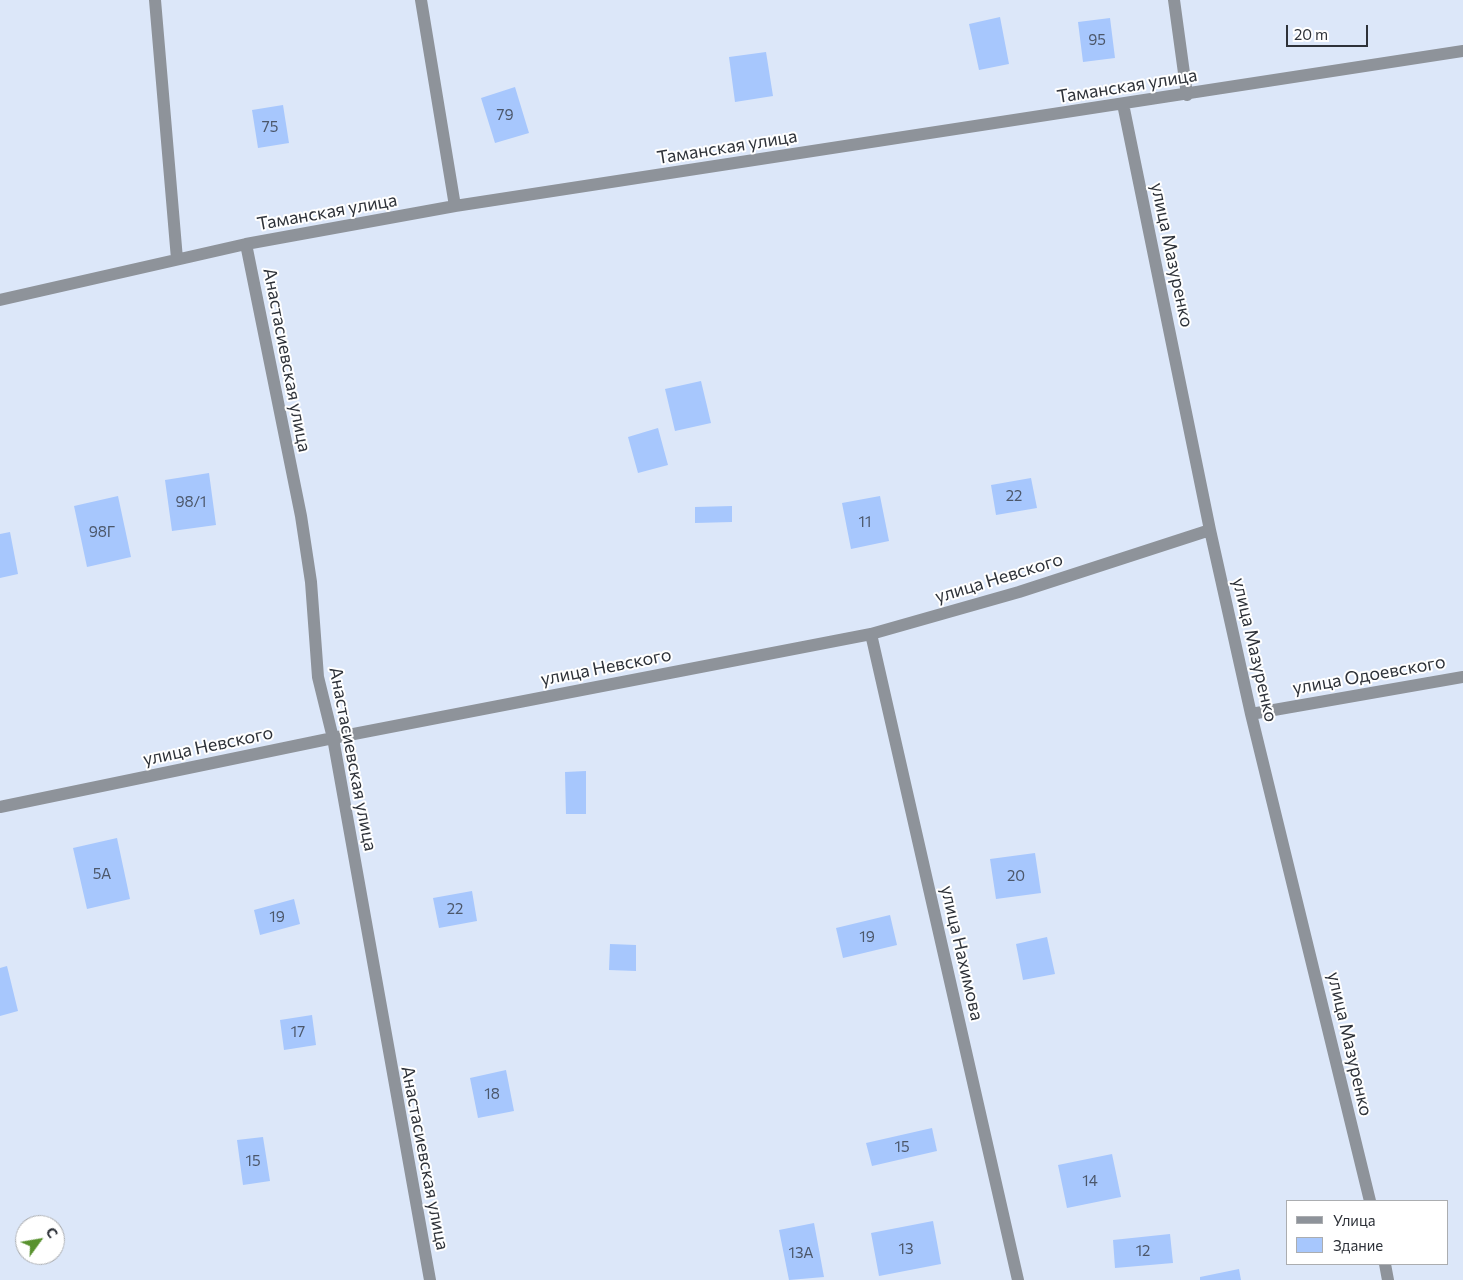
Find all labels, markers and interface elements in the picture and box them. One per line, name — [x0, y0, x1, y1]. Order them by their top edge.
scale bar — [1288, 15, 1370, 47]
text: 20 m — [1294, 25, 1328, 43]
house number: 95 — [1088, 31, 1106, 49]
street label: Таманская улица — [1055, 64, 1199, 108]
house number: 79 — [497, 106, 513, 124]
house number: 75 — [262, 118, 278, 136]
street label: Таманская улица — [655, 125, 799, 169]
street label: улица Мазуренко — [1146, 181, 1198, 329]
street label: Таманская улица — [255, 189, 399, 235]
street label: Анастасиевская улица — [259, 266, 315, 454]
house number: 22 — [1006, 487, 1022, 505]
house number: 98/1 — [176, 493, 206, 511]
house number: 11 — [859, 513, 871, 531]
house number: 98Г — [89, 523, 115, 541]
street label: улица Невского — [932, 548, 1066, 608]
street label: улица Мазуренко — [1228, 576, 1282, 724]
street label: улица Невского — [539, 644, 673, 690]
street label: улица Одоевского — [1291, 651, 1447, 699]
street label: Анастасиевская улица — [325, 665, 381, 853]
street label: улица Невского — [141, 722, 275, 770]
house number: 5А — [93, 865, 111, 883]
house number: 20 — [1007, 867, 1025, 885]
street label: улица Нахимова — [936, 883, 988, 1023]
house number: 22 — [447, 900, 463, 918]
house number: 19 — [269, 908, 285, 926]
house number: 19 — [859, 928, 875, 946]
street label: улица Мазуренко — [1323, 970, 1377, 1118]
house number: 17 — [291, 1023, 305, 1041]
street label: Анастасиевская улица — [397, 1064, 453, 1252]
house number: 18 — [484, 1085, 500, 1103]
house number: 15 — [894, 1138, 910, 1156]
house number: 15 — [245, 1152, 261, 1170]
house number: 14 — [1082, 1172, 1098, 1190]
legend — [1286, 1200, 1448, 1265]
text: Улица — [1333, 1211, 1375, 1229]
north arrow — [15, 1215, 65, 1265]
text: С — [43, 1224, 62, 1241]
text: Здание — [1333, 1236, 1383, 1254]
house number: 13 — [899, 1240, 913, 1258]
house number: 12 — [1136, 1242, 1150, 1260]
house number: 13А — [789, 1244, 813, 1262]

